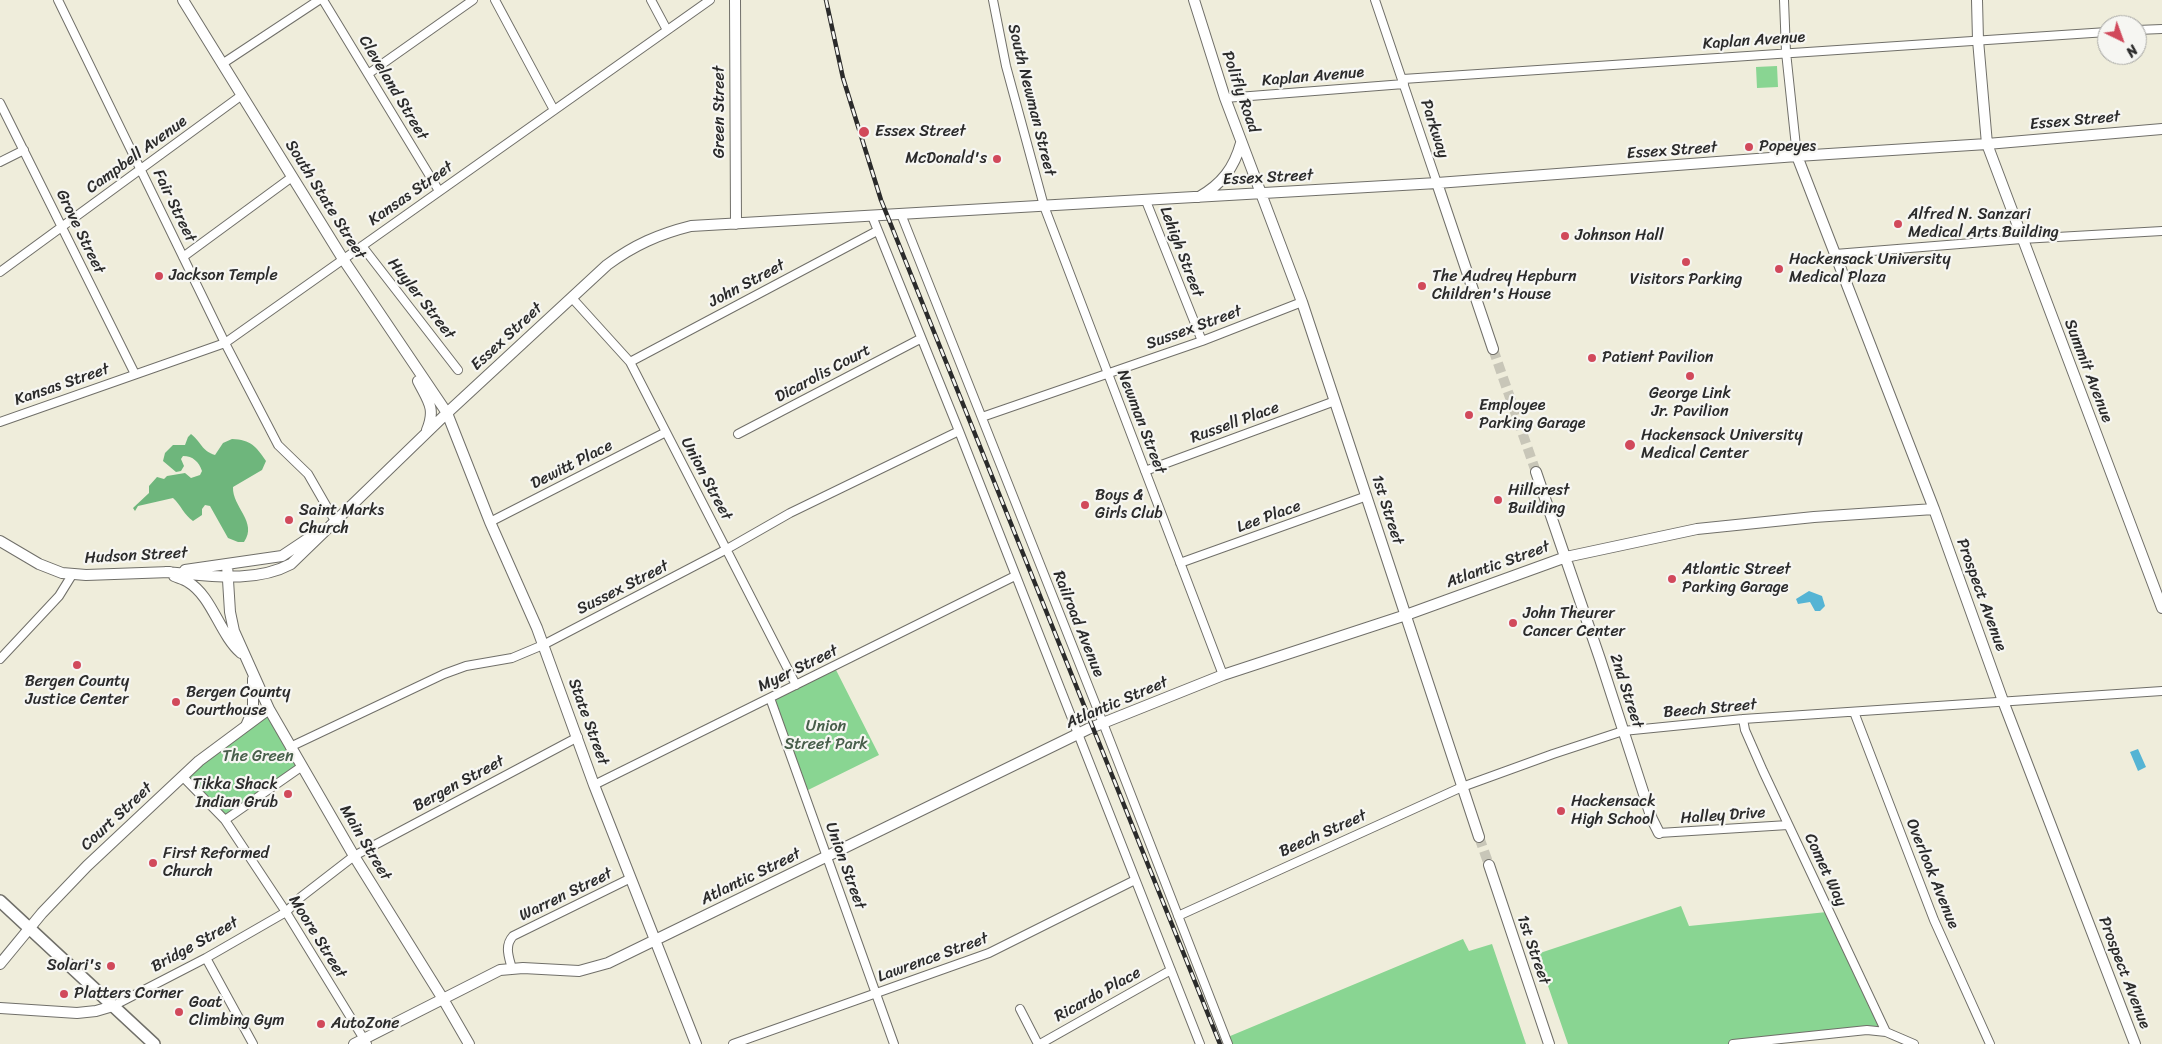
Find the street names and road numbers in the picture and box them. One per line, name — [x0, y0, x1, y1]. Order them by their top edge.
street label: South Newman Street — [1003, 22, 1059, 178]
street label: Kaplan Avenue — [1702, 28, 1806, 54]
street label: Cleveland Street — [354, 32, 432, 144]
street label: Polifly Road — [1217, 49, 1263, 135]
street label: Kaplan Avenue — [1261, 63, 1365, 91]
street label: Green Street — [710, 66, 730, 158]
street label: Parkway — [1416, 97, 1452, 161]
street label: Essex Street — [2029, 107, 2121, 135]
street label: Campbell Avenue — [83, 112, 191, 198]
street label: South State Street — [280, 137, 370, 263]
street label: Essex Street — [1626, 138, 1718, 164]
street label: Kansas Street — [365, 158, 457, 230]
street label: Essex Street — [1222, 166, 1314, 190]
street label: Fair Street — [148, 167, 200, 245]
street label: Grove Street — [51, 187, 109, 277]
street label: Lehigh Street — [1155, 204, 1207, 300]
street label: Huyler Street — [383, 254, 459, 344]
street label: John Street — [706, 256, 788, 312]
street label: Essex Street — [467, 299, 547, 375]
street label: Sussex Street — [1144, 302, 1244, 354]
street label: Summit Avenue — [2059, 317, 2117, 425]
street label: Dicarolis Court — [772, 341, 874, 407]
street label: Kansas Street — [12, 360, 112, 410]
street label: Newman Street — [1112, 367, 1170, 477]
street label: Russell Place — [1188, 398, 1282, 448]
street label: Union Street — [676, 434, 736, 524]
street label: Dewitt Place — [528, 436, 616, 494]
street label: 1st Street — [1367, 473, 1407, 547]
street label: Lee Place — [1234, 497, 1304, 537]
street label: Prospect Avenue — [1952, 536, 2010, 654]
street label: Atlantic Street — [1444, 537, 1552, 593]
street label: Hudson Street — [84, 544, 188, 568]
street label: Sussex Street — [574, 557, 672, 619]
street label: Railroad Avenue — [1048, 568, 1108, 680]
street label: Myer Street — [755, 641, 841, 697]
street label: 2nd Street — [1605, 651, 1647, 731]
street label: Atlantic Street — [1063, 673, 1171, 733]
street label: State Street — [563, 676, 613, 768]
street label: Beech Street — [1663, 695, 1757, 723]
street label: Bergen Street — [410, 752, 508, 816]
street label: Court Street — [77, 779, 157, 855]
street label: Main Street — [335, 802, 395, 884]
street label: Halley Drive — [1680, 803, 1766, 829]
street label: Beech Street — [1276, 806, 1370, 862]
street label: Overlook Avenue — [1901, 816, 1963, 932]
street label: Union Street — [820, 820, 870, 912]
street label: Comet Way — [1800, 830, 1850, 910]
street label: Atlantic Street — [698, 845, 804, 909]
street label: Warren Street — [516, 864, 616, 926]
street label: Moore Street — [284, 892, 350, 982]
street label: Bridge Street — [148, 913, 242, 977]
street label: 1st Street — [1512, 913, 1554, 987]
street label: Prospect Avenue — [2094, 914, 2154, 1032]
street label: Lawrence Street — [875, 929, 991, 987]
street label: Ricardo Place — [1051, 963, 1145, 1027]

